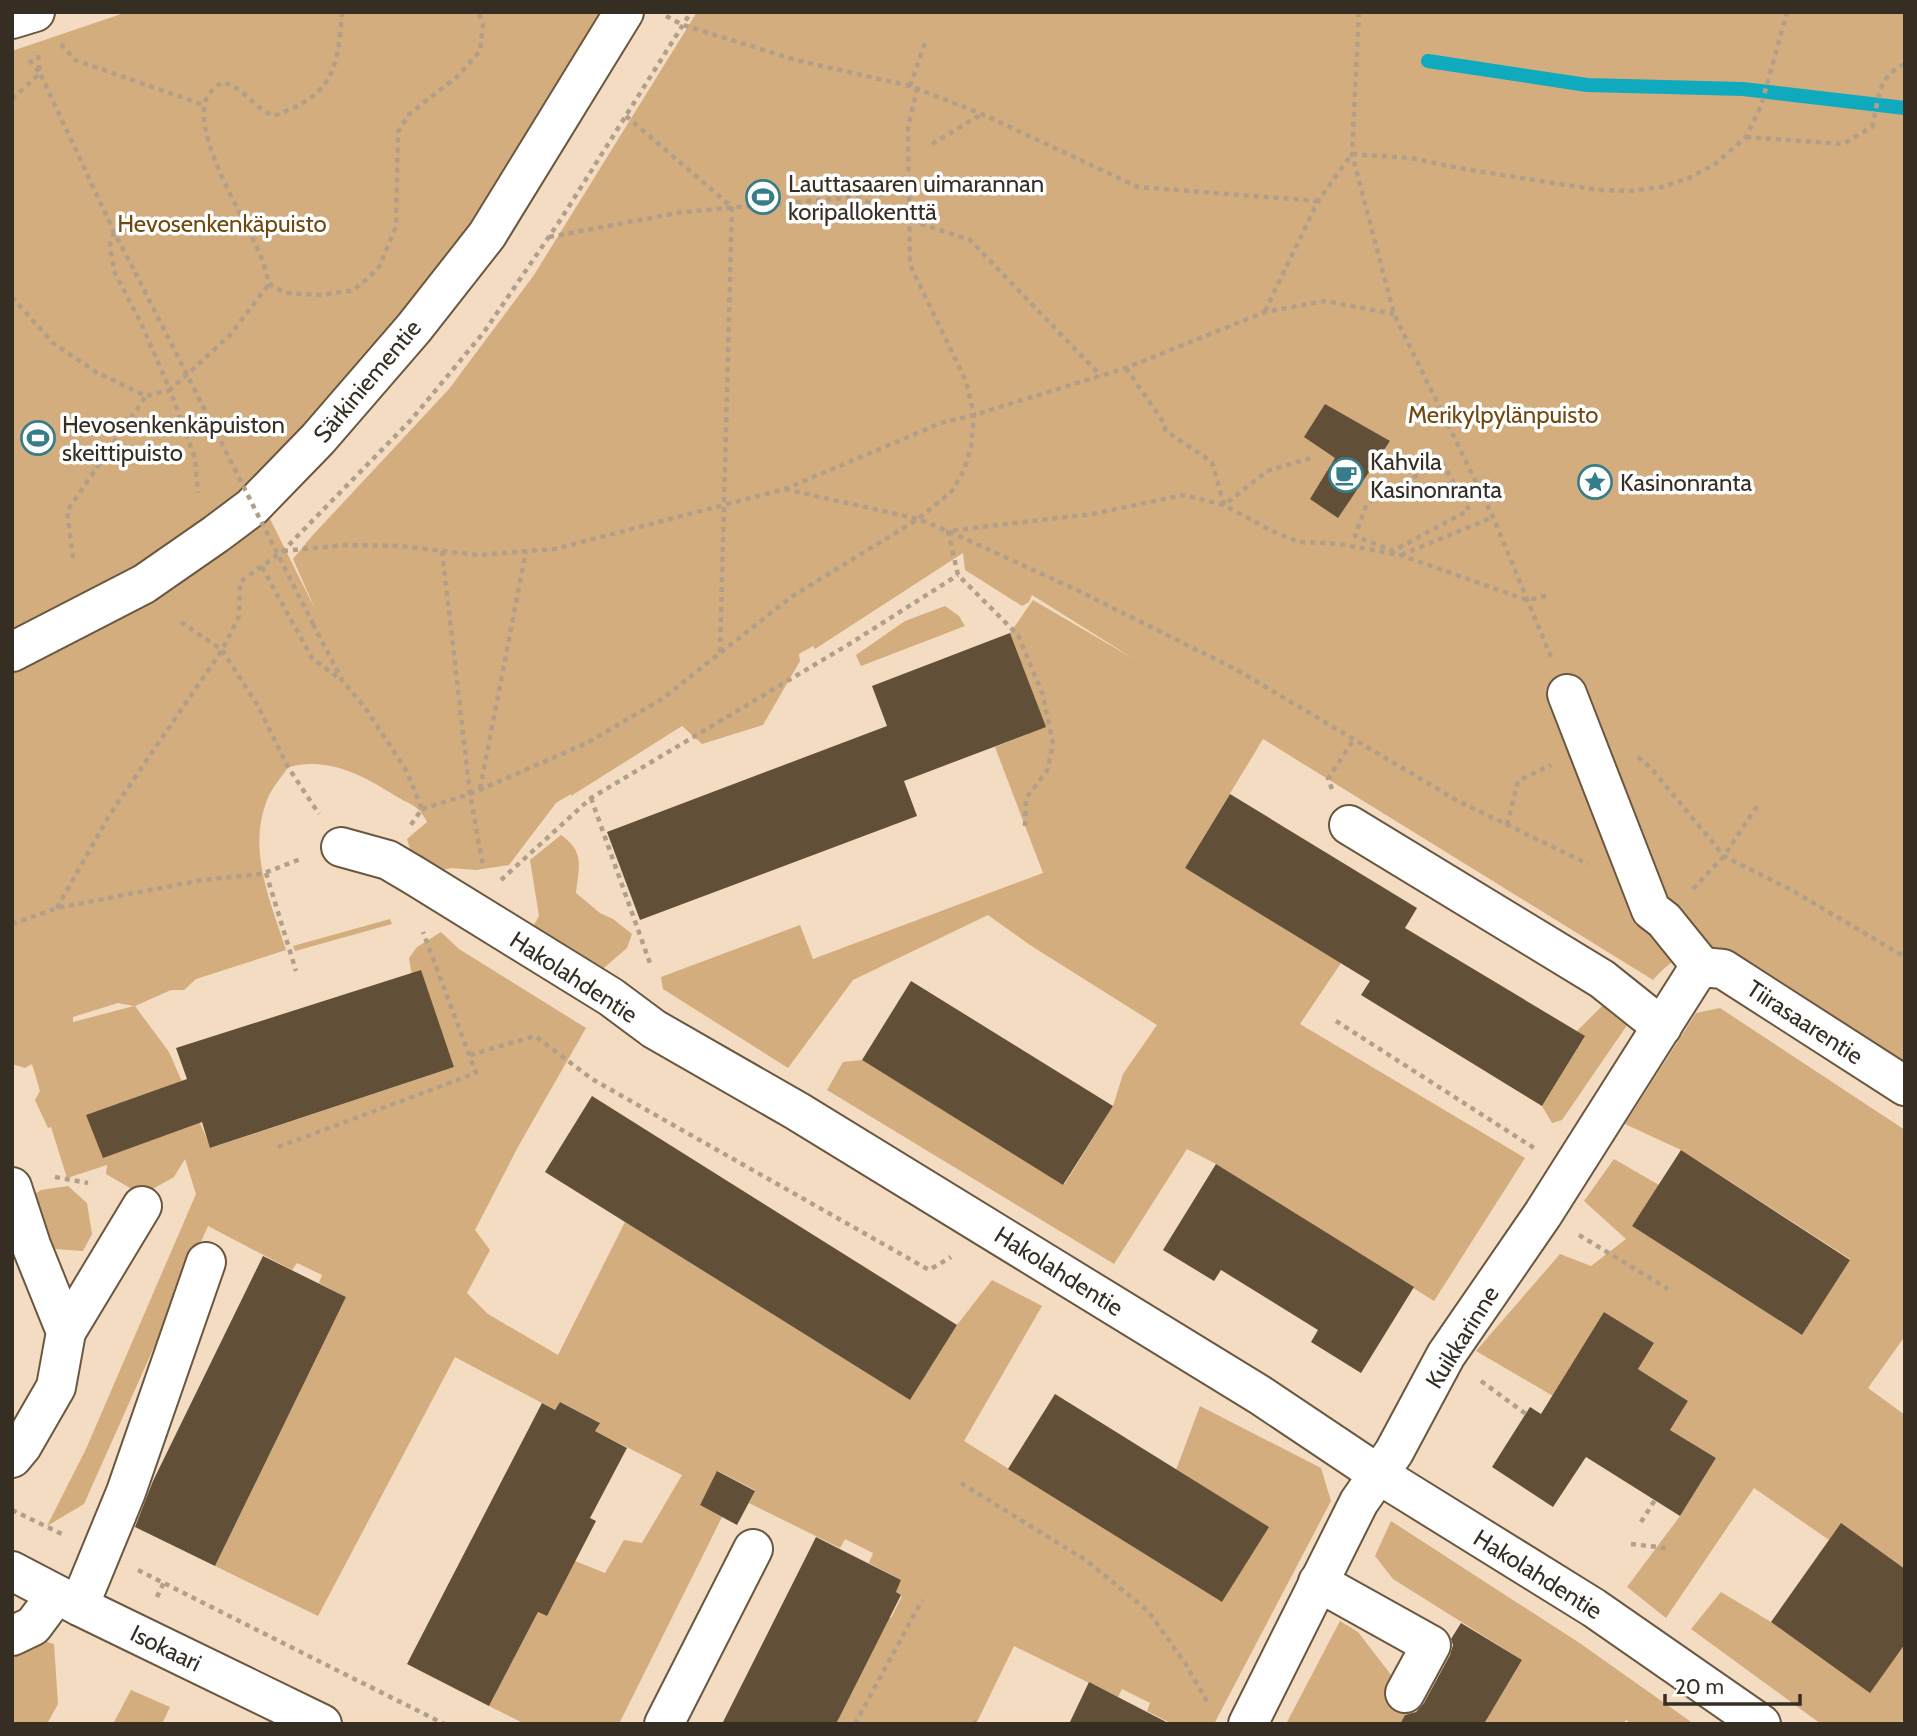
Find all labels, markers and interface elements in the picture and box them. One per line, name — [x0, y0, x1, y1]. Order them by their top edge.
place label: Lauttasaaren uimarannan koripallokenttä — [788, 169, 1044, 226]
sports icon: Lauttasaaren uimarannan koripallokenttä — [744, 178, 782, 216]
park label: Hevosenkenkäpuisto — [117, 209, 327, 238]
street label: Särkiniementie — [307, 314, 427, 448]
park label: Merikylpylänpuisto — [1408, 400, 1598, 429]
place label: Hevosenkenkäpuiston skeittipuisto — [62, 410, 285, 467]
sports icon: Hevosenkenkäpuiston skeittipuisto — [19, 419, 57, 457]
place label: Kahvila Kasinonranta — [1370, 447, 1502, 504]
cafe icon: Kahvila Kasinonranta — [1327, 456, 1365, 494]
place icon: Kasinonranta — [1576, 463, 1614, 501]
place label: Kasinonranta — [1620, 468, 1752, 497]
street label: Hakolahdentie — [505, 925, 643, 1029]
street label: Tiirasaarentie — [1741, 974, 1869, 1070]
street label: Hakolahdentie — [989, 1220, 1129, 1322]
street label: Kuikkarinne — [1419, 1280, 1505, 1394]
street label: Hakolahdentie — [1468, 1523, 1608, 1625]
street label: Isokaari — [126, 1618, 206, 1678]
scale bar — [1665, 1662, 1800, 1706]
text: 20 m — [1675, 1674, 1724, 1699]

